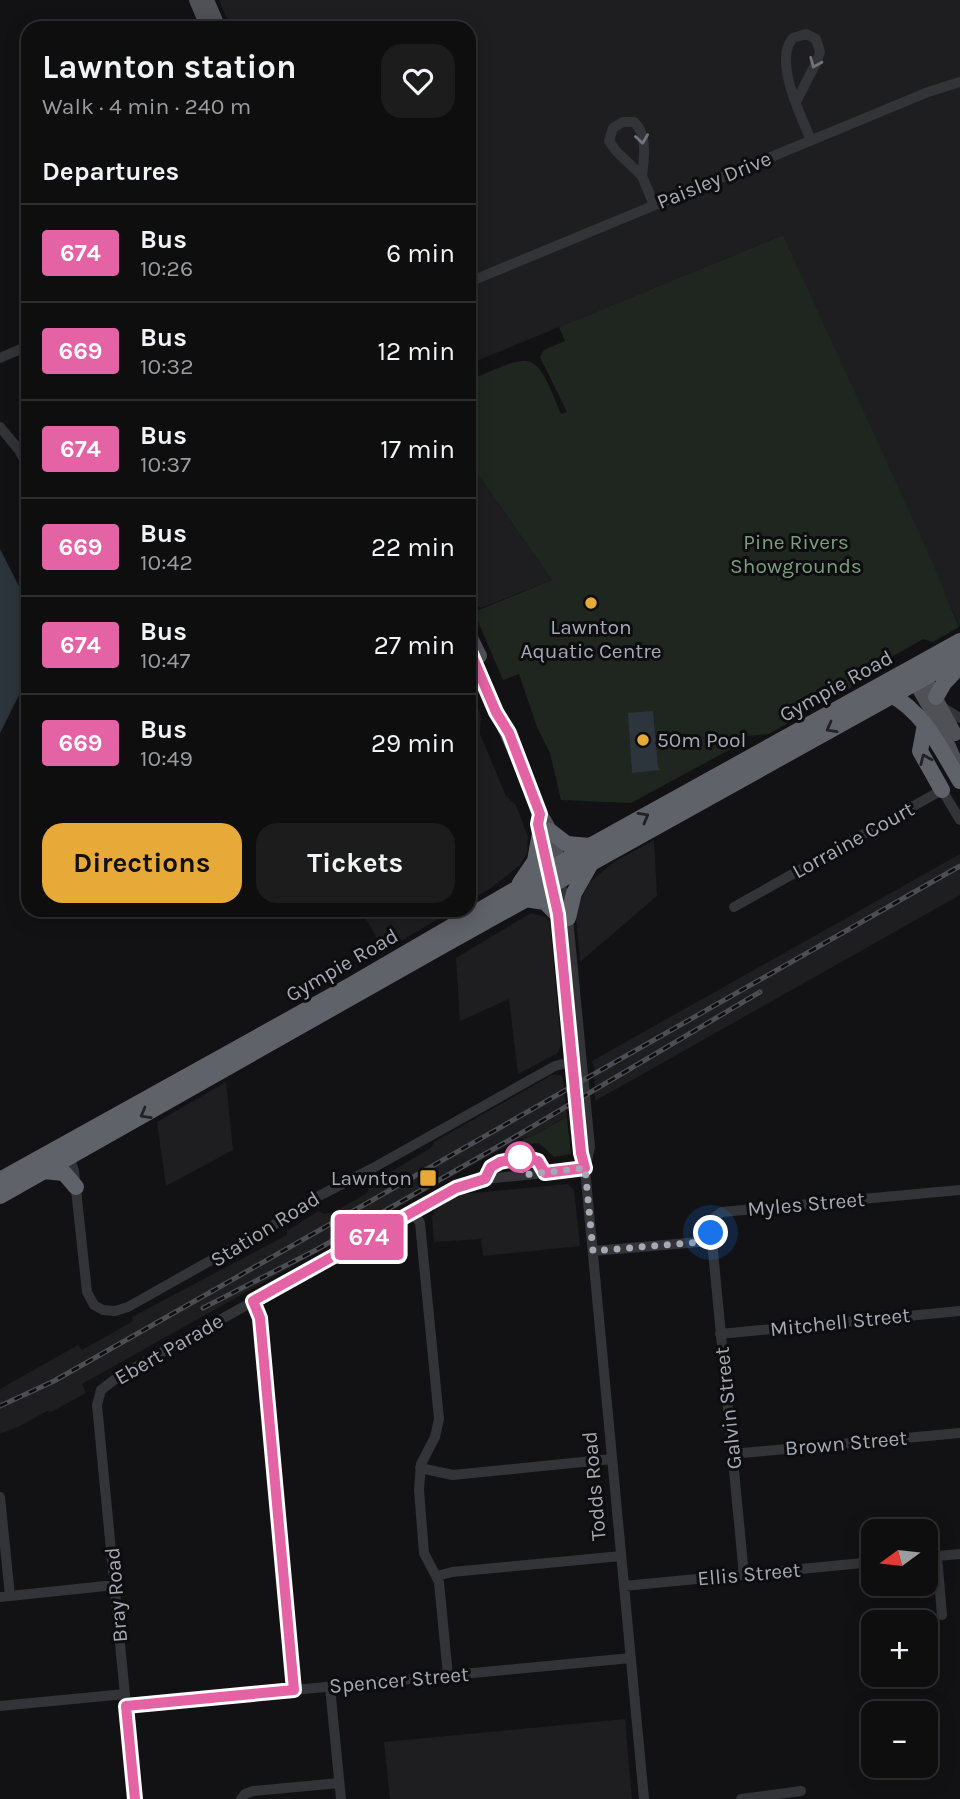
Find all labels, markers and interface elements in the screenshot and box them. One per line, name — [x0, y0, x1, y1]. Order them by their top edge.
button: heart — [381, 44, 455, 118]
text: Lawnton station — [42, 48, 297, 86]
one-way arrow — [809, 56, 823, 68]
text: Walk · 4 min · 240 m — [42, 93, 251, 120]
one-way arrow — [634, 133, 649, 145]
street label: Paisley Drive — [653, 146, 775, 214]
text: Departures — [42, 156, 179, 187]
text: Bus — [140, 224, 187, 255]
text: 6 min — [386, 238, 455, 269]
text: 674 — [60, 239, 101, 267]
text: 10:26 — [140, 255, 193, 282]
text: Bus — [140, 322, 187, 353]
text: 12 min — [377, 336, 455, 367]
text: 669 — [59, 337, 102, 365]
text: 10:32 — [140, 353, 193, 380]
text: Bus — [140, 420, 187, 451]
text: 17 min — [380, 434, 455, 465]
text: 674 — [60, 435, 101, 463]
text: 10:37 — [140, 451, 191, 478]
text: Bus — [140, 518, 187, 549]
park label: Pine Rivers Showgrounds — [730, 530, 862, 578]
text: 22 min — [371, 532, 455, 563]
text: 669 — [59, 533, 102, 561]
text: 10:42 — [140, 549, 193, 576]
marker: Lawnton Aquatic Centre — [583, 595, 599, 611]
place label: Lawnton Aquatic Centre — [520, 615, 662, 663]
text: Bus — [140, 616, 187, 647]
text: 27 min — [374, 630, 455, 661]
text: 674 — [60, 631, 101, 659]
street label: Gympie Road — [775, 645, 897, 727]
text: 10:47 — [140, 647, 190, 674]
text: Bus — [140, 714, 187, 745]
one-way arrow — [826, 720, 838, 733]
text: 29 min — [371, 728, 455, 759]
place label: 50m Pool — [657, 728, 746, 752]
text: 669 — [59, 729, 102, 757]
marker: 50m Pool — [635, 732, 651, 748]
text: 10:49 — [140, 745, 193, 772]
one-way arrow — [919, 754, 933, 766]
street label: Lorraine Court — [788, 797, 918, 883]
one-way arrow — [637, 812, 649, 825]
button: Directions — [42, 823, 242, 903]
button: Tickets — [256, 823, 455, 903]
street label: Gympie Road — [282, 923, 402, 1007]
one-way arrow — [140, 1105, 153, 1118]
unlabelled marker — [505, 1142, 535, 1172]
place label: Lawnton — [331, 1166, 412, 1190]
marker: Lawnton — [418, 1168, 438, 1188]
street label: Station Road — [206, 1186, 324, 1272]
street label: Myles Street — [746, 1187, 866, 1221]
line badge: 674 — [329, 1214, 409, 1260]
your location — [693, 1215, 728, 1250]
text: 674 — [349, 1223, 389, 1251]
street label: Mitchell Street — [769, 1303, 911, 1341]
street label: Ebert Parade — [111, 1308, 227, 1390]
street label: Galvin Street — [710, 1345, 746, 1470]
street label: Brown Street — [784, 1426, 908, 1460]
street label: Todds Road — [577, 1430, 611, 1542]
north arrow — [861, 1519, 938, 1596]
map controls — [861, 1519, 938, 1778]
street label: Bray Road — [100, 1546, 132, 1644]
street label: Ellis Street — [696, 1558, 802, 1590]
button: + — [861, 1610, 938, 1687]
street label: Spencer Street — [328, 1662, 470, 1698]
button: − — [861, 1701, 938, 1778]

